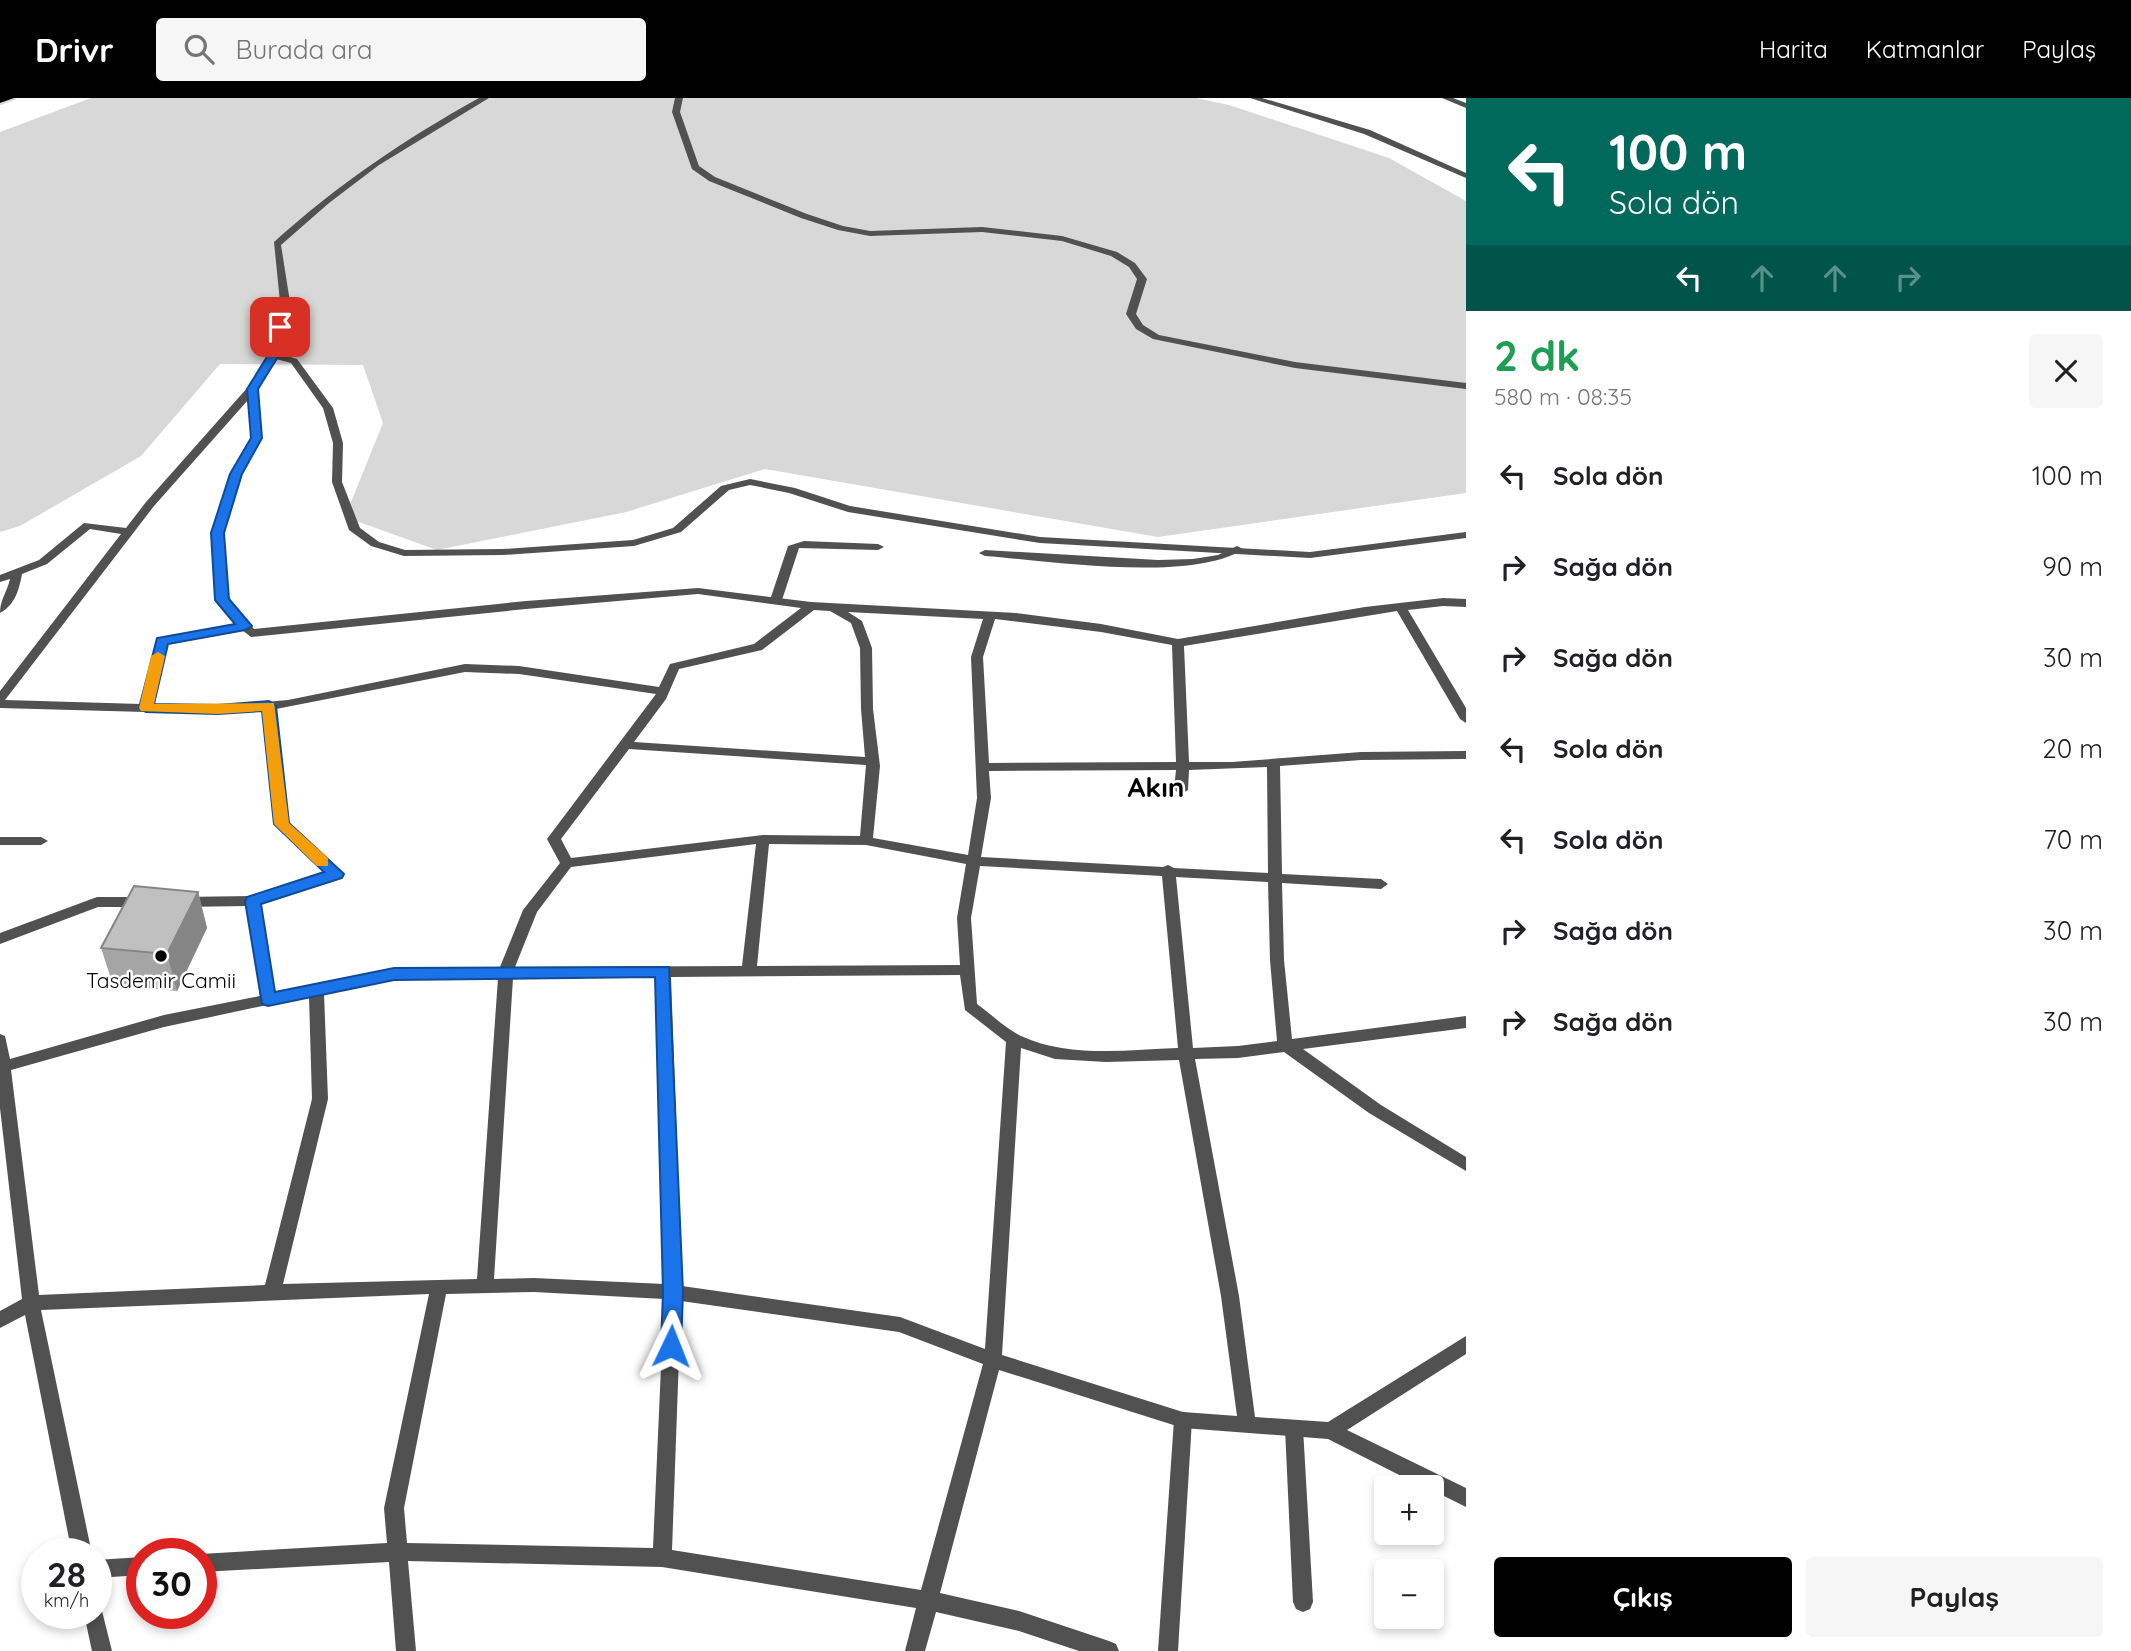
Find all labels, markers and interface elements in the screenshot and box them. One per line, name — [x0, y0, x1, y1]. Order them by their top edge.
search box — [156, 18, 646, 81]
text: Drivr — [35, 29, 114, 70]
icon: search — [180, 30, 218, 68]
text: Burada ara — [236, 33, 373, 66]
text: Harita — [1759, 34, 1828, 64]
text: Katmanlar — [1866, 34, 1984, 64]
text: Paylaş — [2022, 34, 2096, 64]
text: 100 m — [1609, 121, 1747, 182]
icon: left — [1494, 126, 1585, 217]
text: Sola dön — [1609, 182, 1739, 222]
icon: left — [1670, 259, 1708, 297]
icon: ahead — [1743, 259, 1781, 297]
icon: ahead — [1816, 259, 1854, 297]
icon: right — [1889, 259, 1927, 297]
pin — [250, 297, 310, 357]
icon: arrive — [261, 308, 299, 346]
text: 2 dk — [1494, 329, 1580, 382]
button: close — [2029, 334, 2103, 408]
text: 580 m · 08:35 — [1494, 382, 1632, 411]
icon: left — [1494, 457, 1532, 495]
text: Sola dön — [1553, 459, 1663, 492]
text: 100 m — [2032, 459, 2103, 492]
icon: right — [1494, 548, 1532, 586]
text: Sağa dön — [1553, 550, 1673, 583]
text: 90 m — [2042, 550, 2103, 583]
icon: right — [1494, 639, 1532, 677]
text: Sağa dön — [1553, 641, 1673, 674]
text: 30 m — [2043, 641, 2103, 674]
icon: left — [1494, 730, 1532, 768]
text: Sola dön — [1553, 732, 1663, 765]
text: 20 m — [2042, 732, 2103, 765]
district label: Akın — [1127, 769, 1185, 804]
icon: left — [1494, 821, 1532, 859]
text: Sola dön — [1553, 823, 1663, 856]
text: 70 m — [2043, 823, 2103, 856]
icon: right — [1494, 912, 1532, 950]
text: Sağa dön — [1553, 914, 1673, 947]
text: 30 m — [2043, 914, 2103, 947]
marker: Tasdemir Camii — [153, 948, 169, 964]
place label: Tasdemir Camii — [86, 967, 236, 993]
icon: right — [1494, 1003, 1532, 1041]
text: Sağa dön — [1553, 1005, 1673, 1038]
text: 30 m — [2043, 1005, 2103, 1038]
position arrow — [634, 1309, 708, 1383]
map controls — [1374, 1475, 1444, 1629]
button: + — [1374, 1475, 1444, 1545]
speed limit sign: 30 — [126, 1538, 217, 1629]
text: 28 — [47, 1552, 86, 1596]
button: Çıkış — [1494, 1557, 1792, 1637]
button: Paylaş — [1806, 1557, 2103, 1637]
button: − — [1374, 1559, 1444, 1629]
text: km/h — [44, 1589, 89, 1612]

